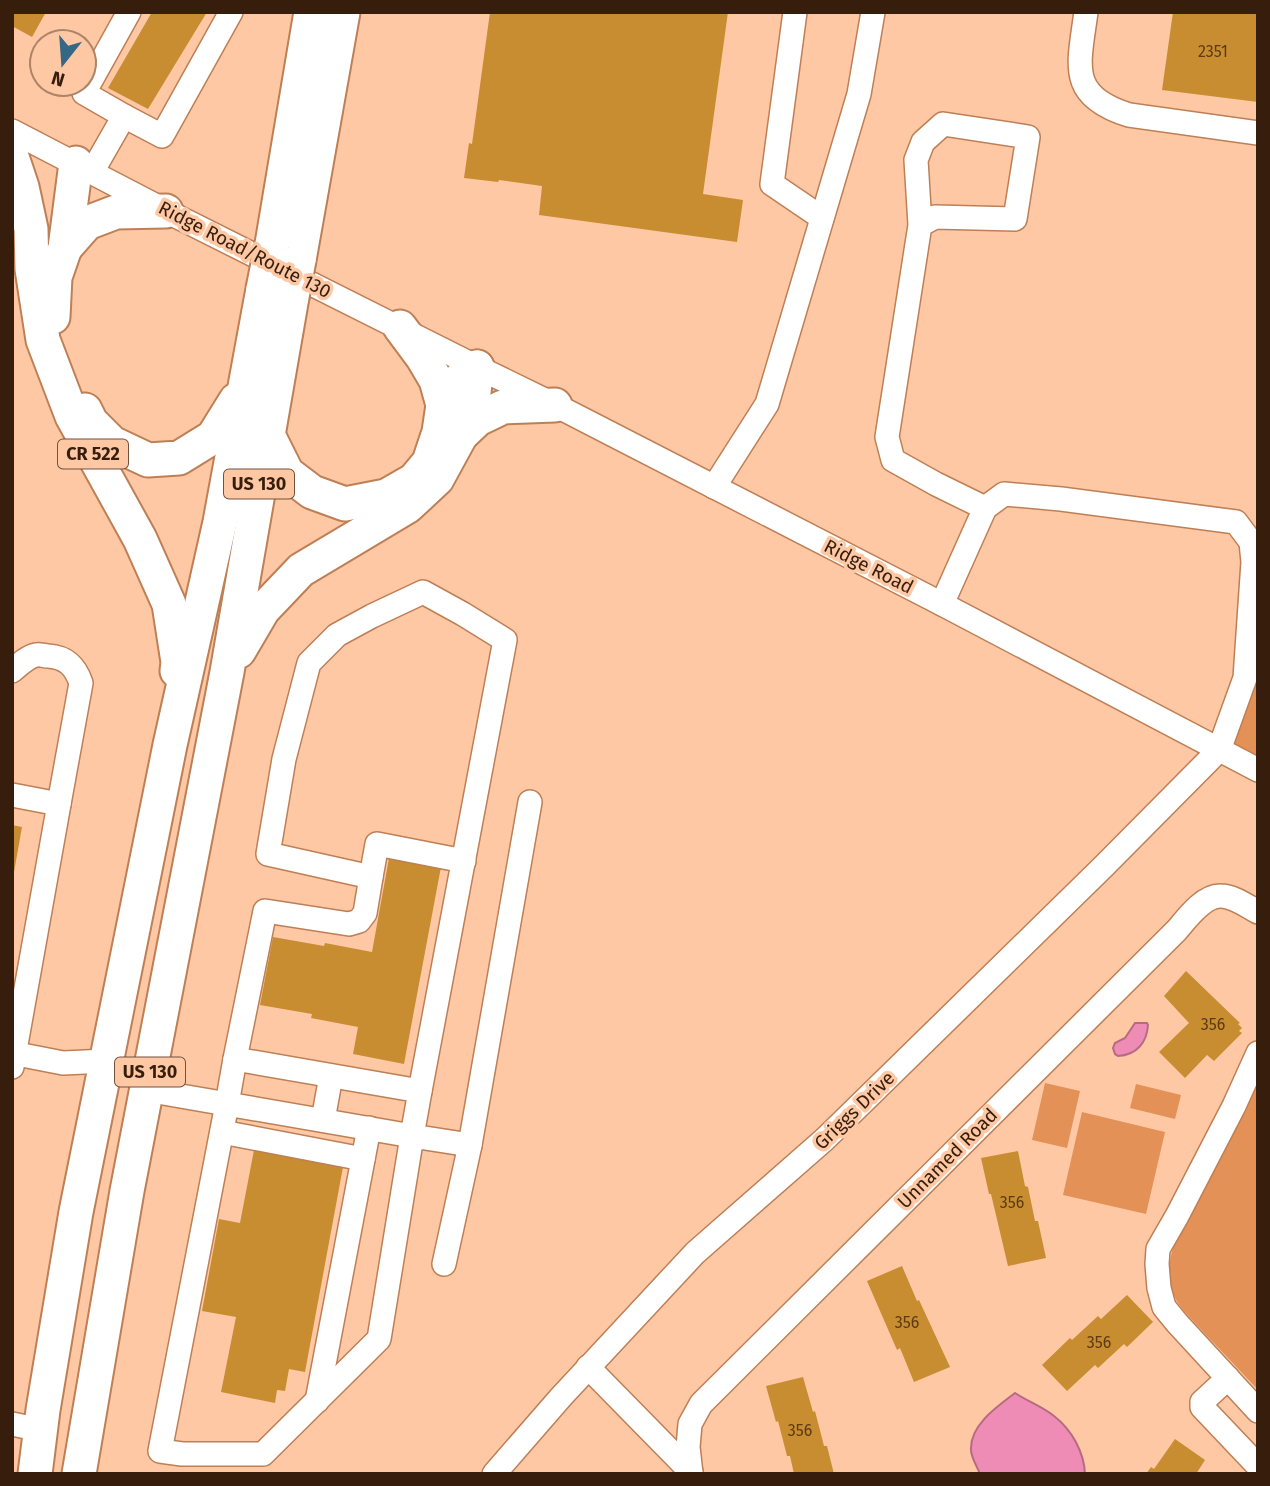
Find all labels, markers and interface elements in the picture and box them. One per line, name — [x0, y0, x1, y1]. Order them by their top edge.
north arrow — [28, 28, 98, 98]
house number: 2351 — [1198, 42, 1228, 61]
text: N — [49, 66, 68, 92]
street label: Ridge Road/Route 130 — [155, 196, 335, 303]
road number: CR 522 — [58, 440, 128, 468]
road number: US 130 — [224, 470, 294, 498]
street label: Ridge Road — [820, 534, 917, 599]
house number: 356 — [1201, 1015, 1225, 1034]
road number: US 130 — [115, 1058, 185, 1086]
street label: Griggs Drive — [809, 1066, 899, 1154]
street label: Unnamed Road — [893, 1104, 1002, 1213]
house number: 356 — [1000, 1193, 1024, 1212]
house number: 356 — [895, 1313, 919, 1332]
house number: 356 — [1087, 1333, 1111, 1352]
house number: 356 — [788, 1421, 812, 1440]

